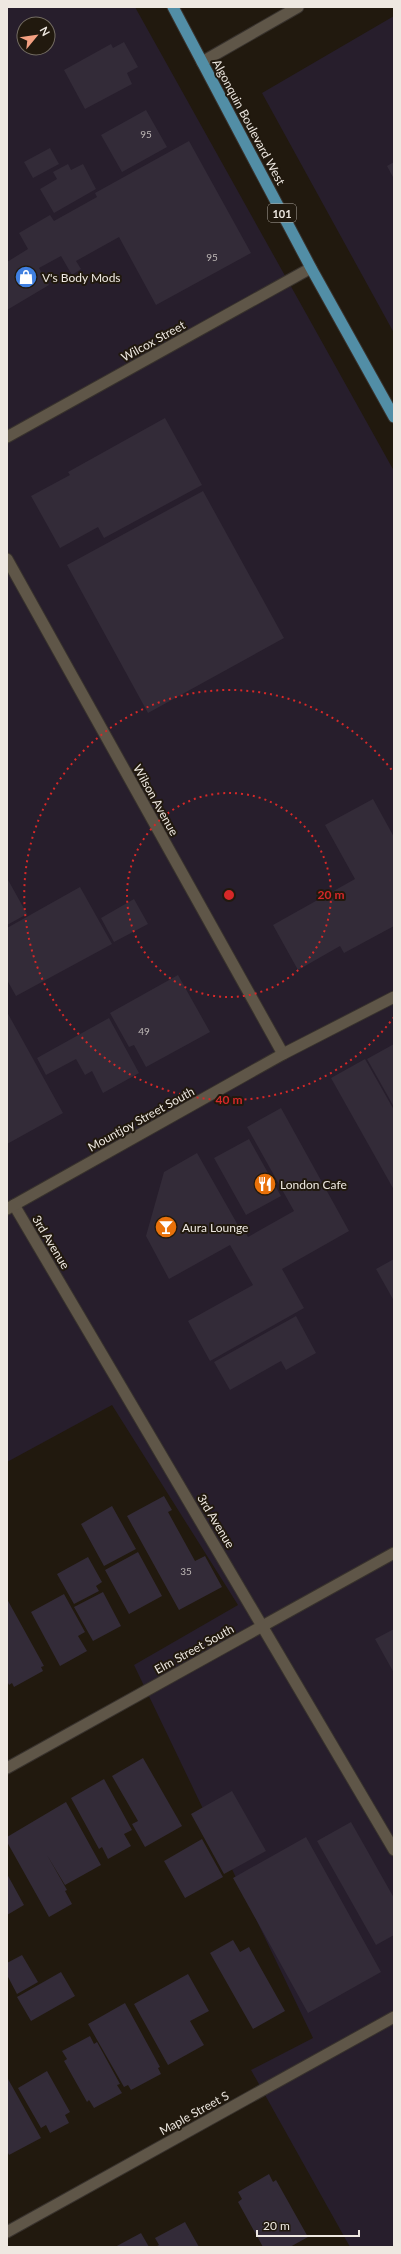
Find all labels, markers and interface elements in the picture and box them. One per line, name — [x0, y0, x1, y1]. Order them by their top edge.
north arrow — [16, 16, 56, 56]
text: N — [37, 24, 53, 38]
street label: Algonquin Boulevard West — [209, 57, 289, 188]
house number: 95 — [140, 128, 152, 140]
road number: 101 — [268, 204, 296, 222]
house number: 95 — [206, 251, 218, 263]
shop icon: V's Body Mods — [13, 264, 39, 290]
place label: V's Body Mods — [42, 270, 121, 285]
street label: Wilcox Street — [118, 317, 188, 365]
street label: Wilson Avenue — [130, 762, 182, 838]
text: 20 m — [318, 887, 344, 902]
centre of rings — [222, 888, 236, 902]
house number: 49 — [138, 1025, 150, 1037]
street label: Mountjoy Street South — [85, 1083, 197, 1155]
text: 40 m — [216, 1092, 242, 1107]
restaurant icon: London Cafe — [252, 1171, 278, 1197]
place label: London Cafe — [280, 1177, 347, 1192]
street label: 3rd Avenue — [29, 1212, 73, 1272]
bar icon: Aura Lounge — [153, 1214, 179, 1240]
place label: Aura Lounge — [182, 1220, 248, 1235]
street label: 3rd Avenue — [194, 1491, 238, 1551]
house number: 35 — [180, 1565, 192, 1577]
street label: Elm Street South — [152, 1621, 236, 1677]
street label: Maple Street S — [157, 2088, 231, 2138]
scale bar — [257, 2212, 359, 2238]
text: 20 m — [263, 2218, 290, 2233]

